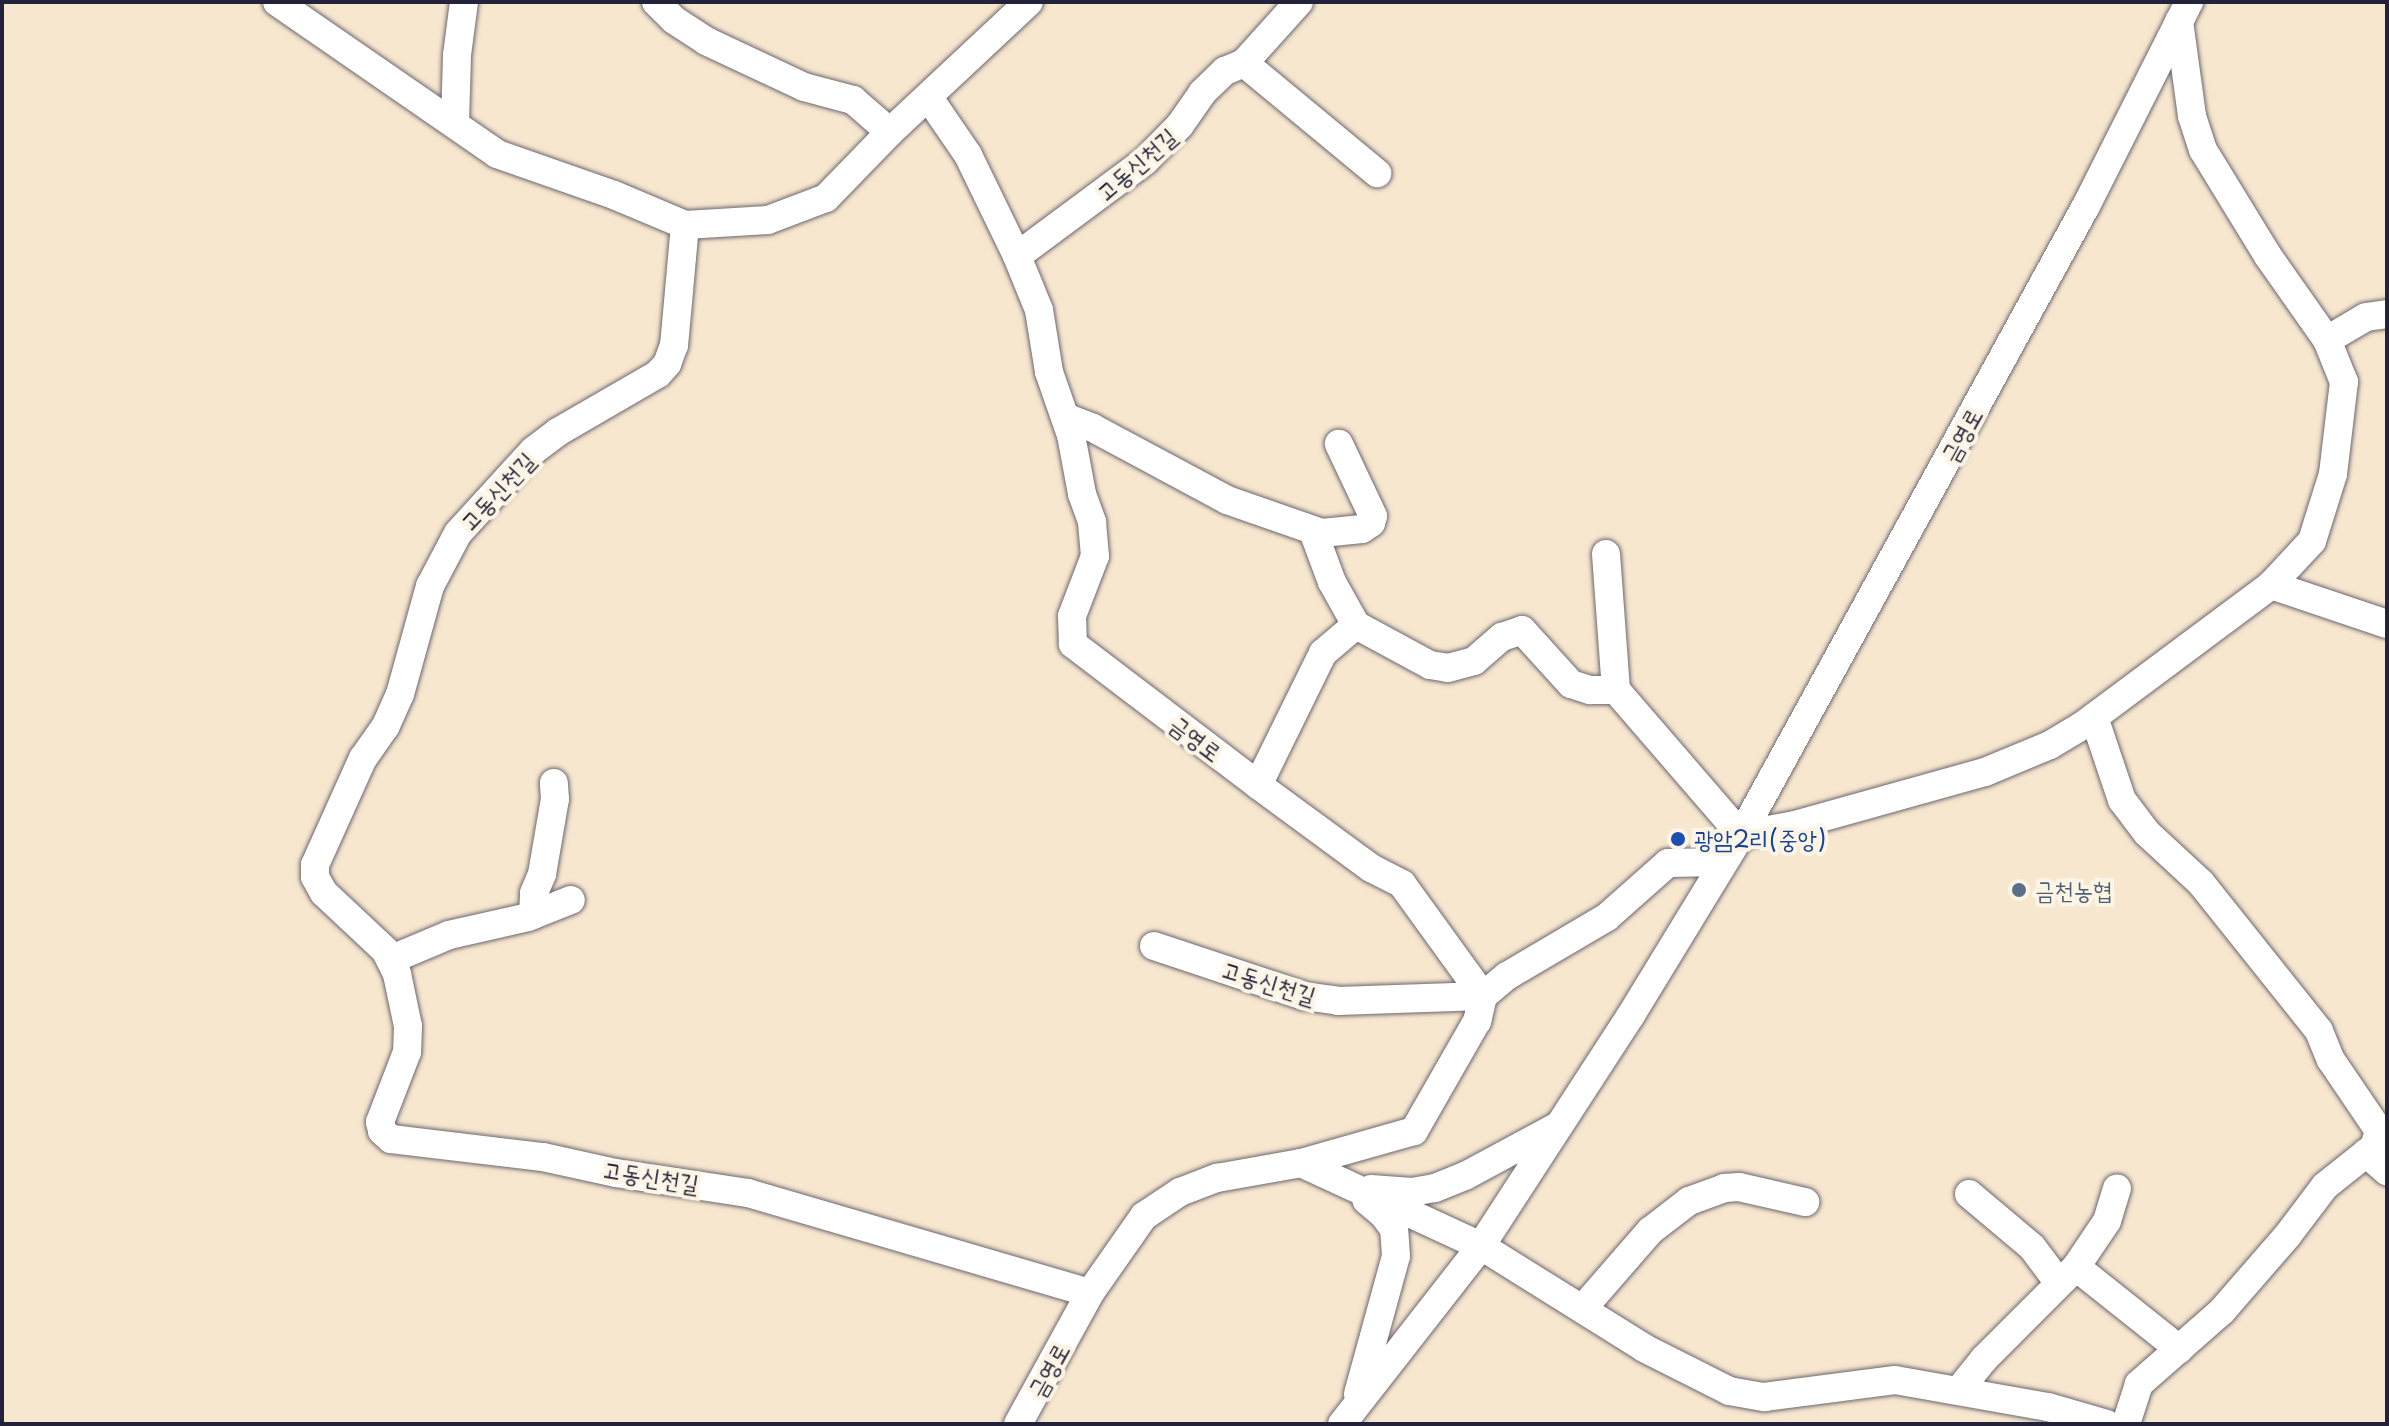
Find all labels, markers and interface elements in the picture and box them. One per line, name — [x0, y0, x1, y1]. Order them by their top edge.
street label: 고동신천길 — [1090, 121, 1182, 207]
street label: 금영로 — [1934, 403, 1988, 467]
street label: 고동신천길 — [454, 446, 540, 536]
street label: 금영로 — [1164, 709, 1228, 767]
place label: 광암2리(중앙) — [1694, 825, 1826, 853]
marker: 광암2리(중앙) — [1669, 830, 1687, 848]
place label: 금천농협 — [2035, 876, 2112, 904]
marker: 금천농협 — [2010, 881, 2028, 899]
street label: 고동신천길 — [1219, 954, 1319, 1010]
street label: 고동신천길 — [601, 1154, 701, 1198]
street label: 금영로 — [1021, 1338, 1075, 1402]

